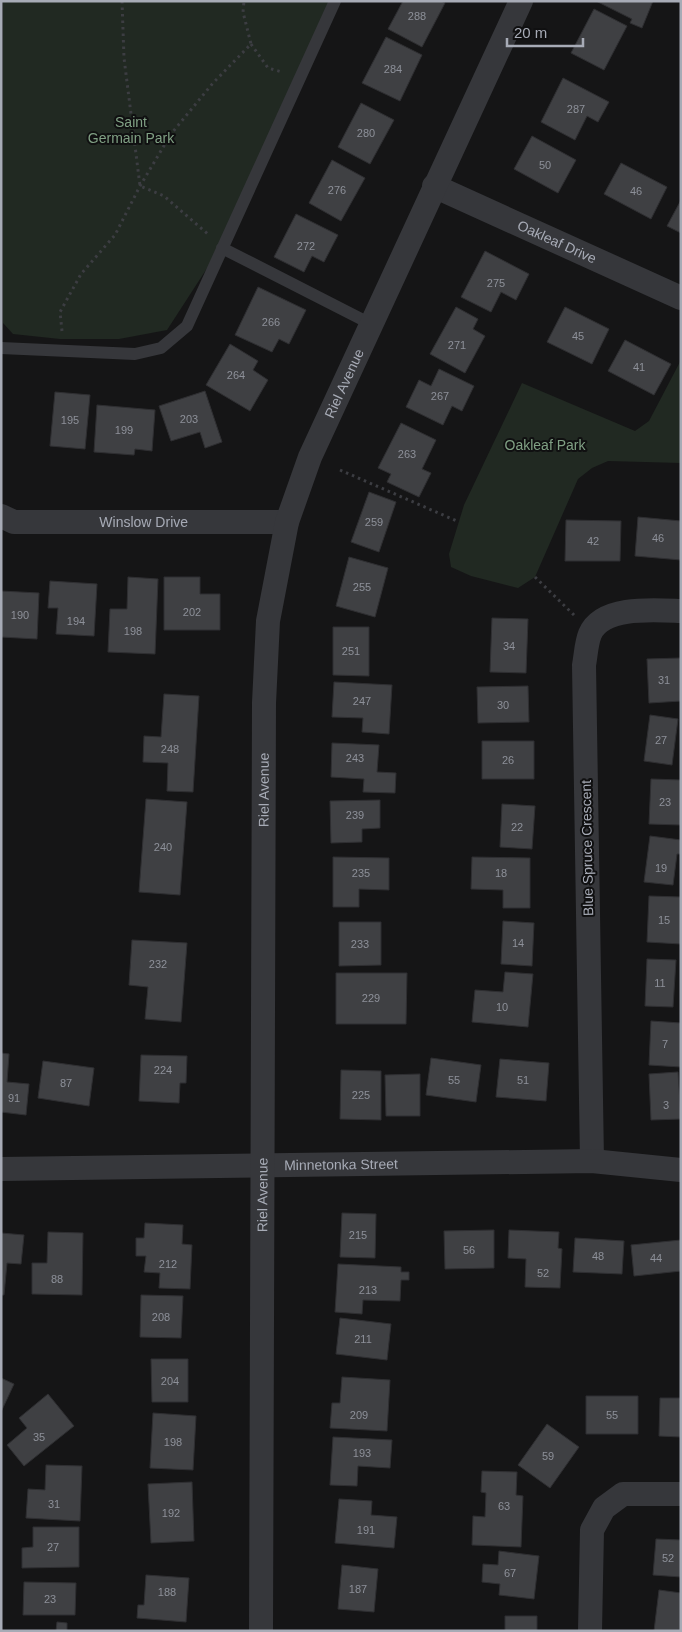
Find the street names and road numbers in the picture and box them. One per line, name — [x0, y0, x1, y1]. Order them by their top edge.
street label: Oakleaf Drive — [515, 217, 599, 267]
street label: Riel Avenue — [321, 346, 367, 421]
street label: Winslow Drive — [99, 514, 188, 530]
street label: Riel Avenue — [256, 752, 272, 827]
street label: Blue Spruce Crescent — [578, 780, 596, 916]
street label: Minnetonka Street — [284, 1156, 398, 1173]
street label: Riel Avenue — [254, 1157, 271, 1232]

